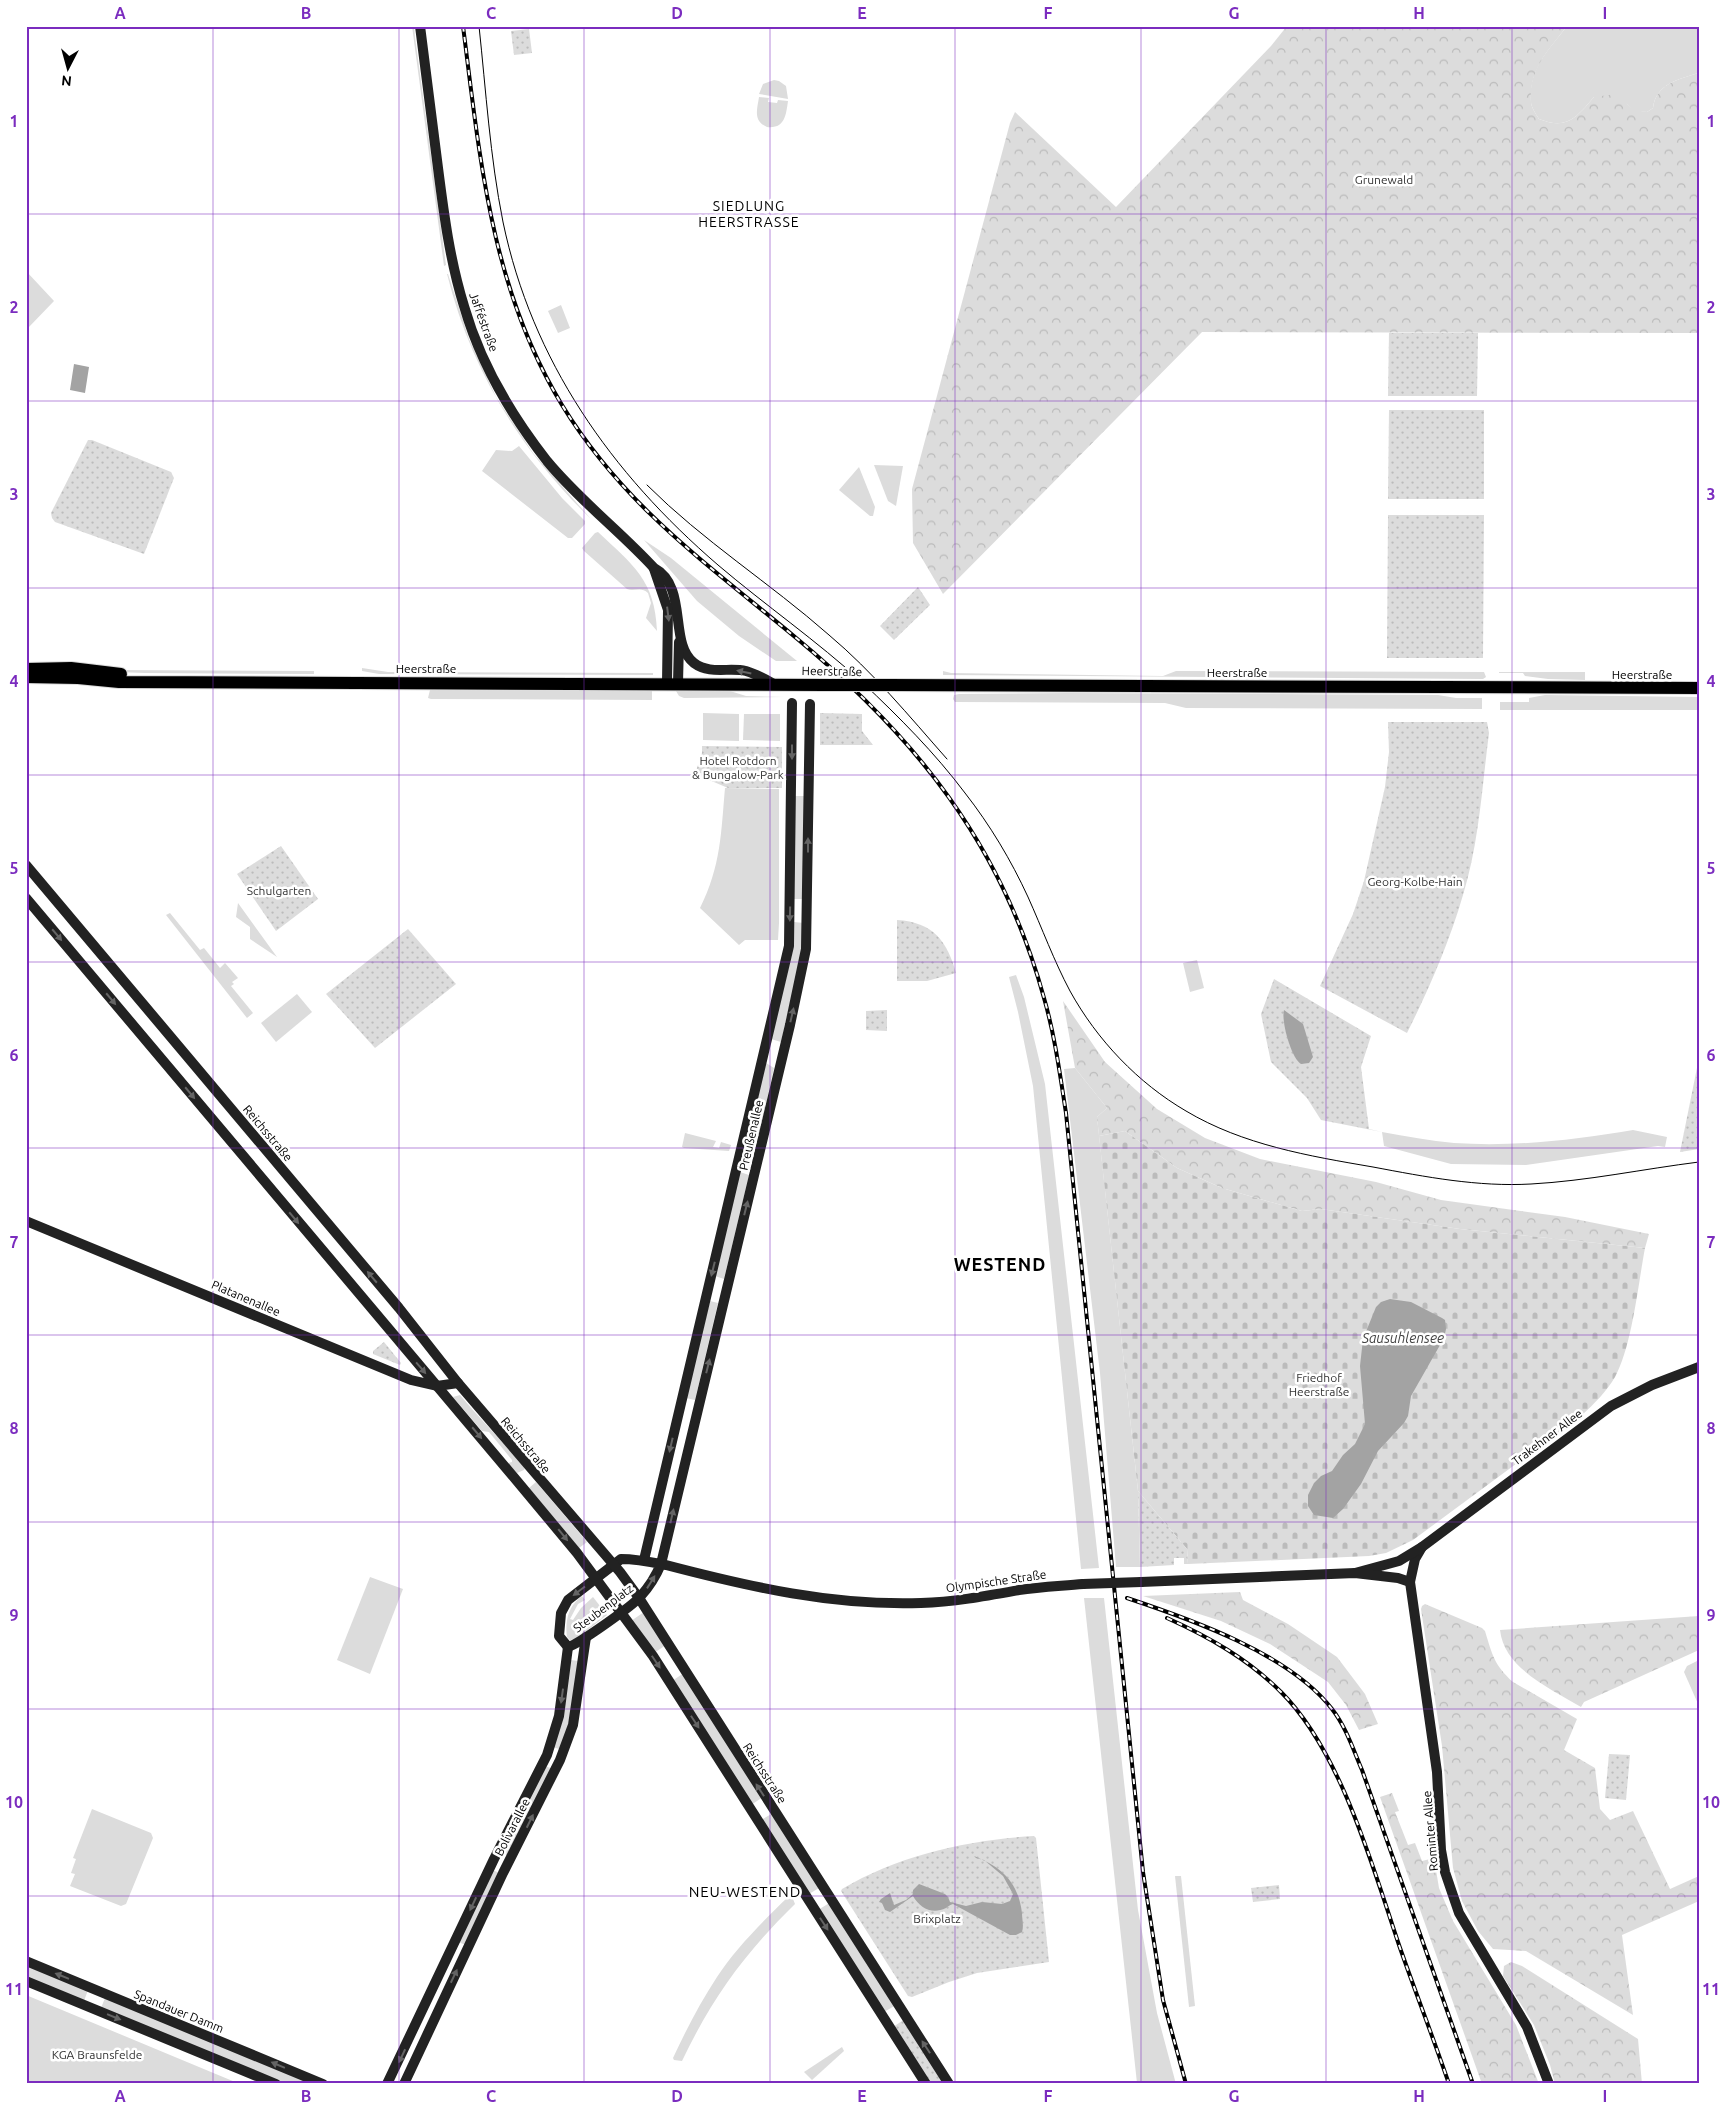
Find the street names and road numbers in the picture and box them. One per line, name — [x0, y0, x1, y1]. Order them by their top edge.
street label: Jafféstraße — [467, 290, 501, 354]
street label: Heerstraße — [396, 662, 456, 675]
street label: Heerstraße — [802, 664, 862, 678]
street label: Heerstraße — [1207, 666, 1267, 679]
street label: Heerstraße — [1612, 668, 1672, 681]
street label: Preußenallee — [737, 1099, 765, 1171]
street label: Reichsstraße — [241, 1102, 295, 1164]
street label: Platanenallee — [210, 1278, 282, 1318]
street label: Trakehner Allee — [1509, 1406, 1585, 1468]
street label: Reichsstraße — [499, 1414, 553, 1476]
street label: Olympische Straße — [945, 1568, 1047, 1594]
street label: Steubenplatz — [571, 1581, 636, 1635]
street label: Reichsstraße — [741, 1740, 789, 1806]
street label: Rominter Allee — [1420, 1790, 1440, 1872]
street label: Bolivarallee — [492, 1796, 532, 1858]
street label: Spandauer Damm — [132, 1987, 226, 2035]

